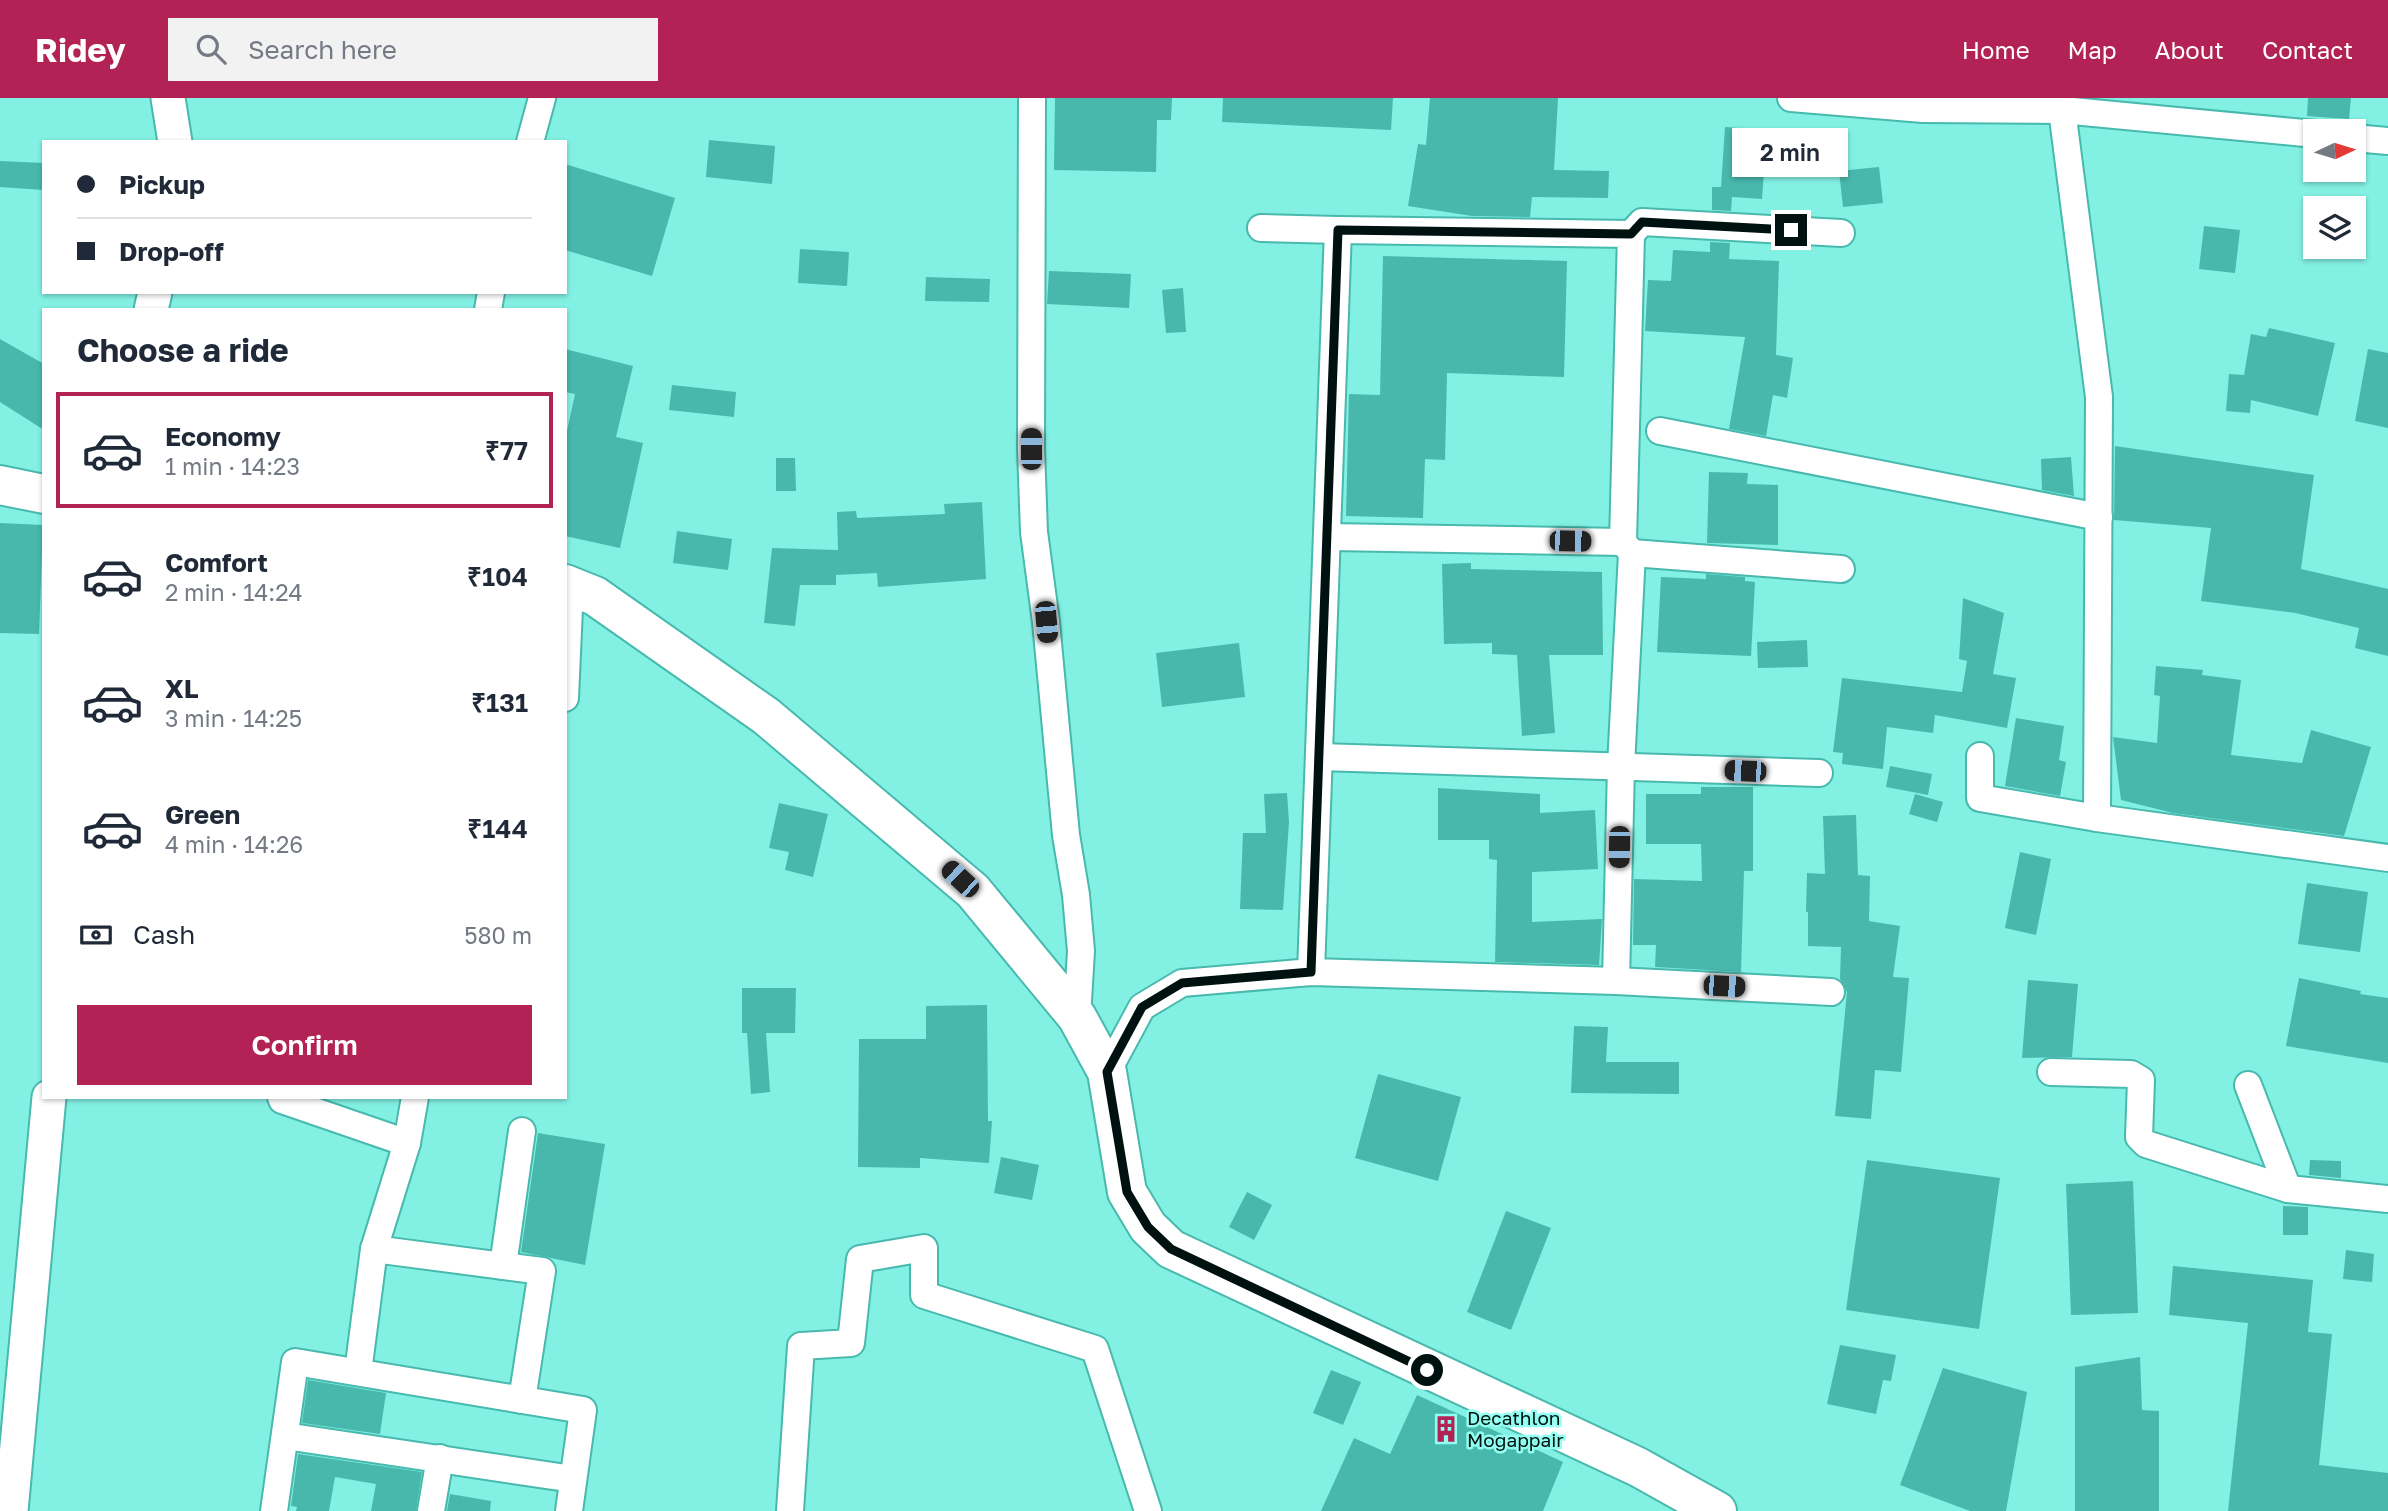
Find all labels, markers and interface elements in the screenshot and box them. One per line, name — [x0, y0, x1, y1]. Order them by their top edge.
search box — [168, 18, 658, 81]
text: Ridey — [35, 30, 126, 69]
icon: search — [192, 30, 230, 68]
text: Search here — [248, 34, 397, 65]
text: Home — [1962, 35, 2030, 64]
text: Map — [2068, 35, 2117, 64]
text: About — [2155, 35, 2224, 64]
text: Contact — [2262, 35, 2353, 64]
north arrow — [2303, 119, 2366, 182]
map controls — [2303, 119, 2366, 259]
callout: 2 min — [1733, 129, 1849, 178]
text: 2 min — [1760, 138, 1820, 166]
text: Pickup — [119, 169, 205, 200]
button: layers — [2303, 196, 2366, 259]
route end — [1775, 214, 1807, 246]
text: Drop-off — [119, 236, 224, 267]
text: Choose a ride — [77, 331, 289, 369]
icon: car — [81, 419, 144, 482]
text: Economy — [165, 421, 281, 452]
car — [1021, 428, 1042, 470]
text: ₹77 — [485, 435, 528, 466]
text: 1 min · 14:23 — [165, 452, 300, 480]
car — [1549, 530, 1592, 552]
icon: car — [81, 545, 144, 608]
text: Comfort — [165, 547, 268, 578]
text: ₹104 — [467, 561, 528, 592]
text: 2 min · 14:24 — [165, 578, 303, 606]
car — [1034, 600, 1059, 644]
icon: car — [81, 671, 144, 734]
text: XL — [165, 673, 199, 704]
text: ₹131 — [471, 687, 528, 718]
text: 3 min · 14:25 — [165, 704, 302, 732]
car — [1724, 760, 1767, 782]
icon: car — [81, 797, 144, 860]
text: Green — [165, 799, 240, 830]
text: ₹144 — [467, 813, 528, 844]
car — [1609, 826, 1630, 868]
text: 4 min · 14:26 — [165, 830, 303, 858]
car — [938, 857, 983, 901]
icon: cash — [77, 916, 115, 954]
text: Cash — [133, 919, 195, 950]
text: 580 m — [464, 921, 532, 949]
car — [1703, 974, 1746, 998]
button: Confirm — [77, 1005, 532, 1085]
route start — [1411, 1354, 1443, 1386]
place label: Decathlon Mogappair — [1467, 1406, 1564, 1451]
building icon: Decathlon Mogappair — [1431, 1414, 1461, 1444]

